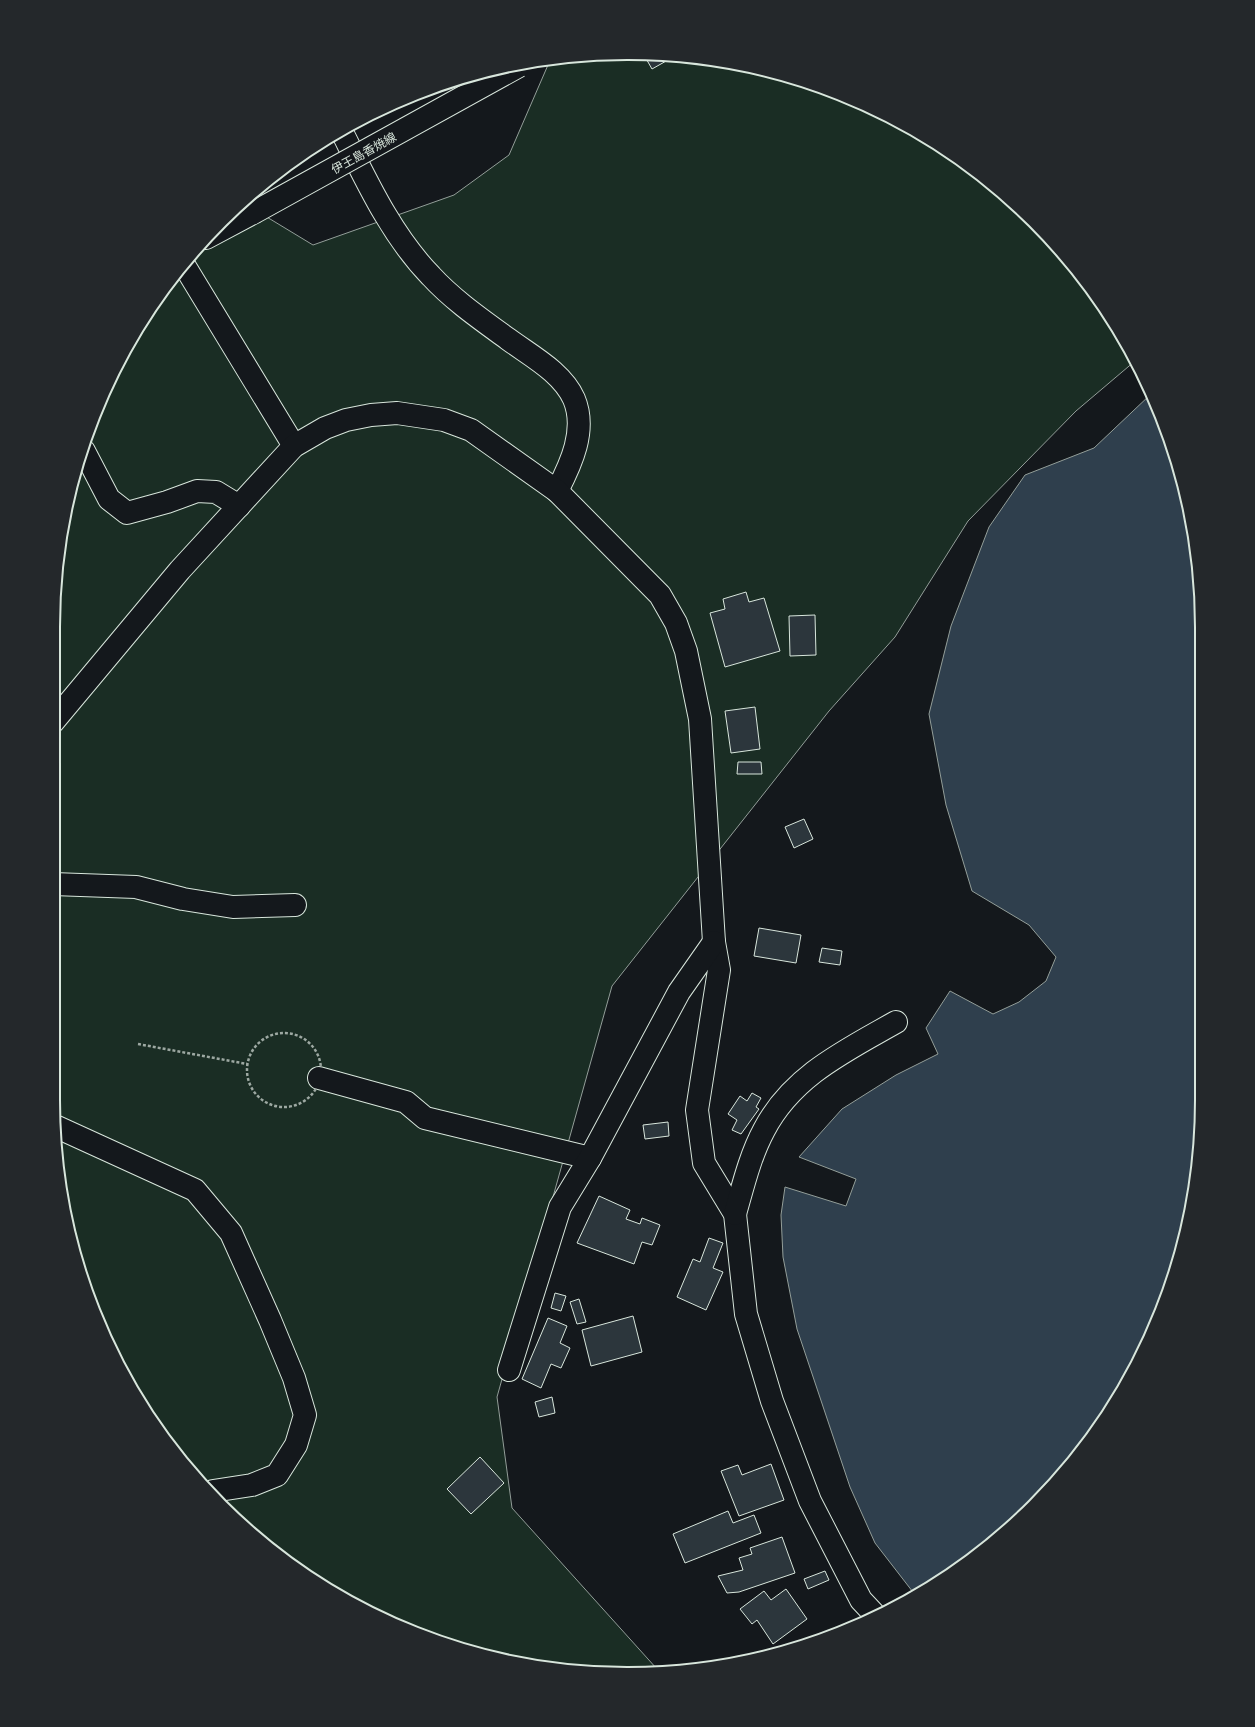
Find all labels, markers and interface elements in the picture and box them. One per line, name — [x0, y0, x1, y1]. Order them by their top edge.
street label: 伊王島香焼線 — [327, 127, 399, 177]

